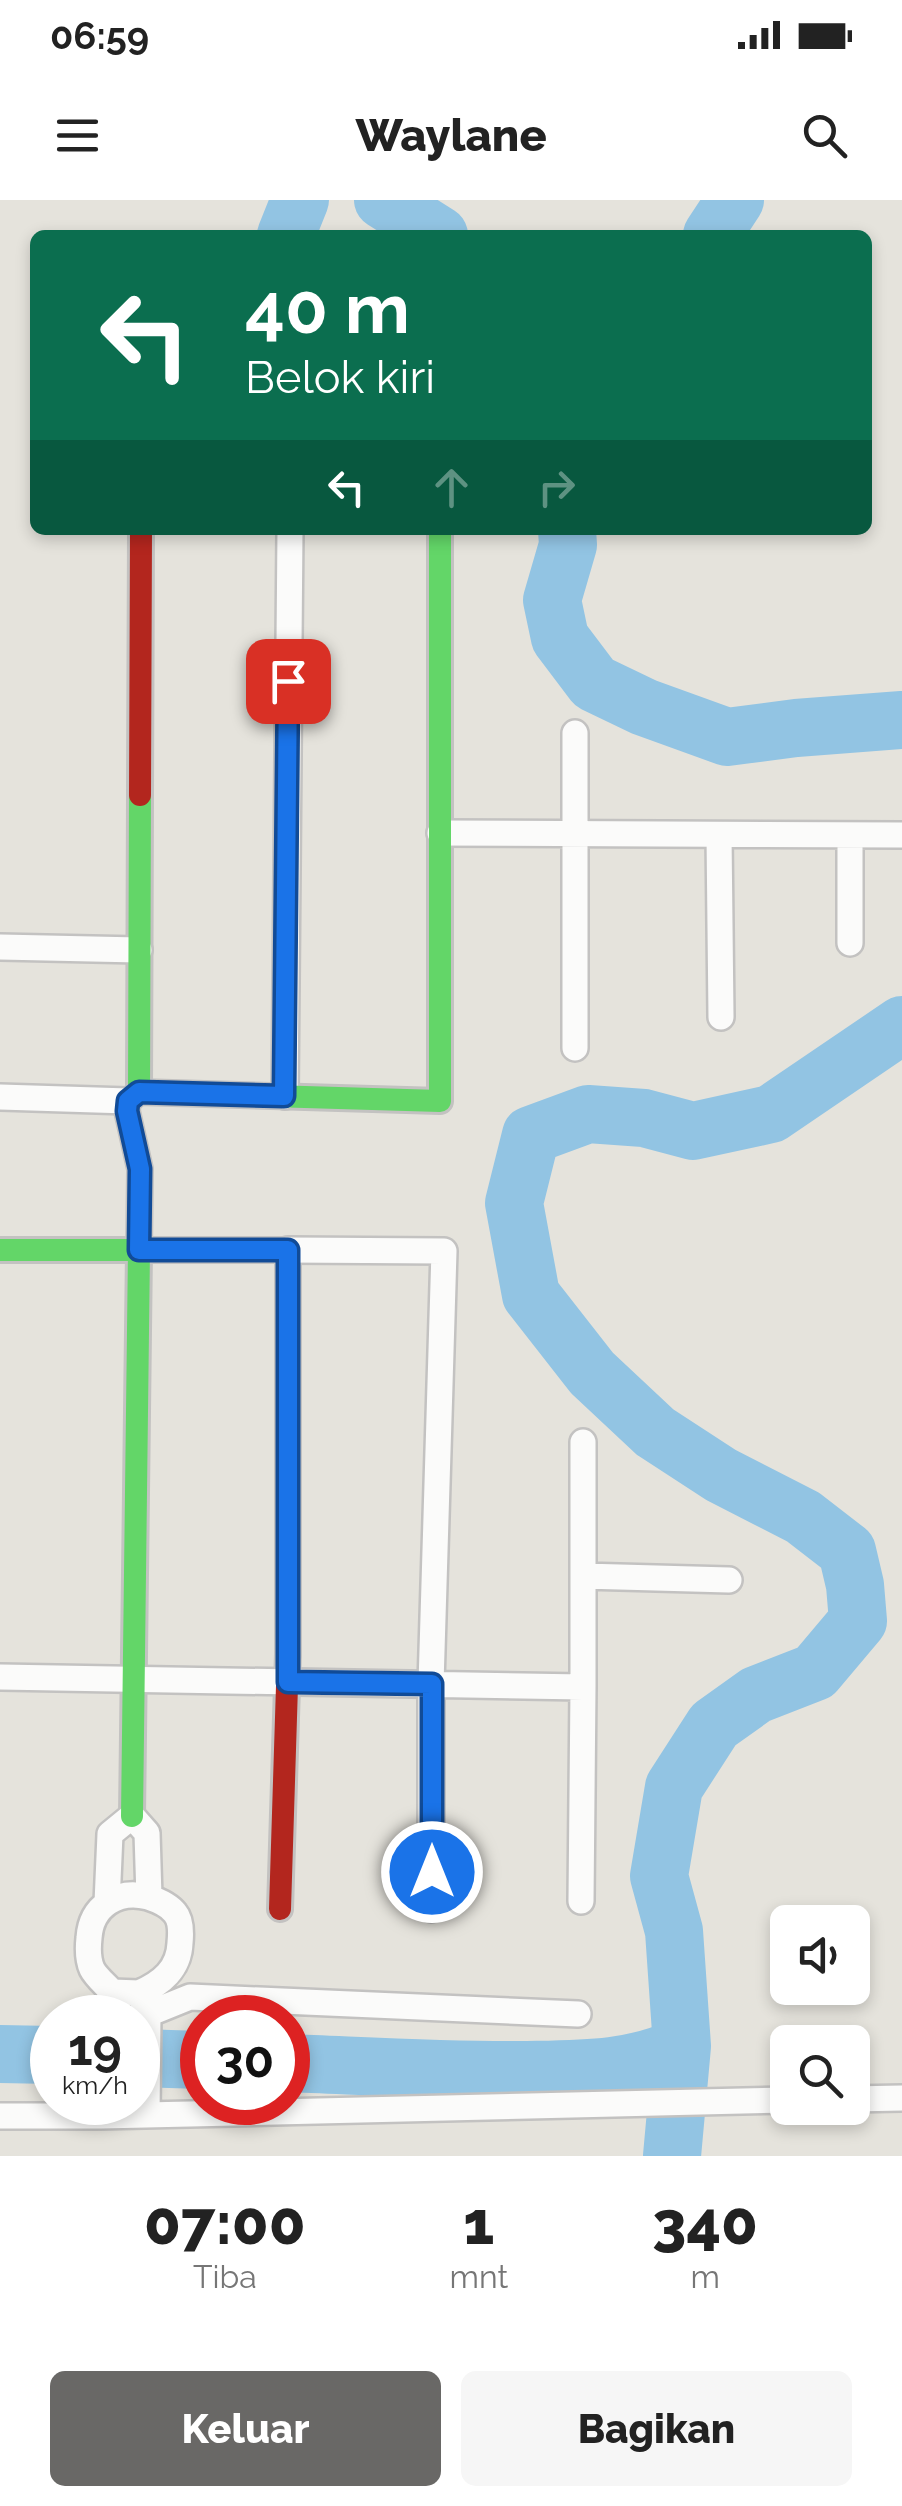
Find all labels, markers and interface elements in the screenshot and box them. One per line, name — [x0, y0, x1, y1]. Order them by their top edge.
text: 06:59 — [50, 13, 149, 58]
icon: menu — [50, 108, 105, 163]
icon: search — [797, 108, 852, 163]
text: Waylane — [355, 109, 547, 162]
text: 40 m — [245, 267, 410, 349]
icon: left — [80, 270, 210, 400]
text: Belok kiri — [245, 351, 435, 404]
icon: left — [319, 460, 374, 515]
icon: ahead — [424, 460, 479, 515]
icon: right — [529, 460, 584, 515]
pin — [246, 639, 331, 724]
icon: arrive — [261, 654, 316, 709]
position arrow — [380, 1820, 484, 1924]
map controls — [770, 1905, 870, 2125]
button: sound — [770, 1905, 870, 2005]
speed limit sign: 30 — [180, 1995, 310, 2125]
text: 19 — [68, 2018, 122, 2077]
button: search — [770, 2025, 870, 2125]
text: km/h — [62, 2070, 128, 2100]
text: 07:00 — [144, 2188, 306, 2258]
text: 1 — [463, 2188, 494, 2258]
text: 340 — [652, 2188, 758, 2258]
text: Tiba — [193, 2258, 257, 2295]
text: mnt — [450, 2258, 508, 2295]
text: m — [690, 2258, 720, 2295]
button: Keluar — [50, 2371, 441, 2486]
button: Bagikan — [461, 2371, 852, 2486]

